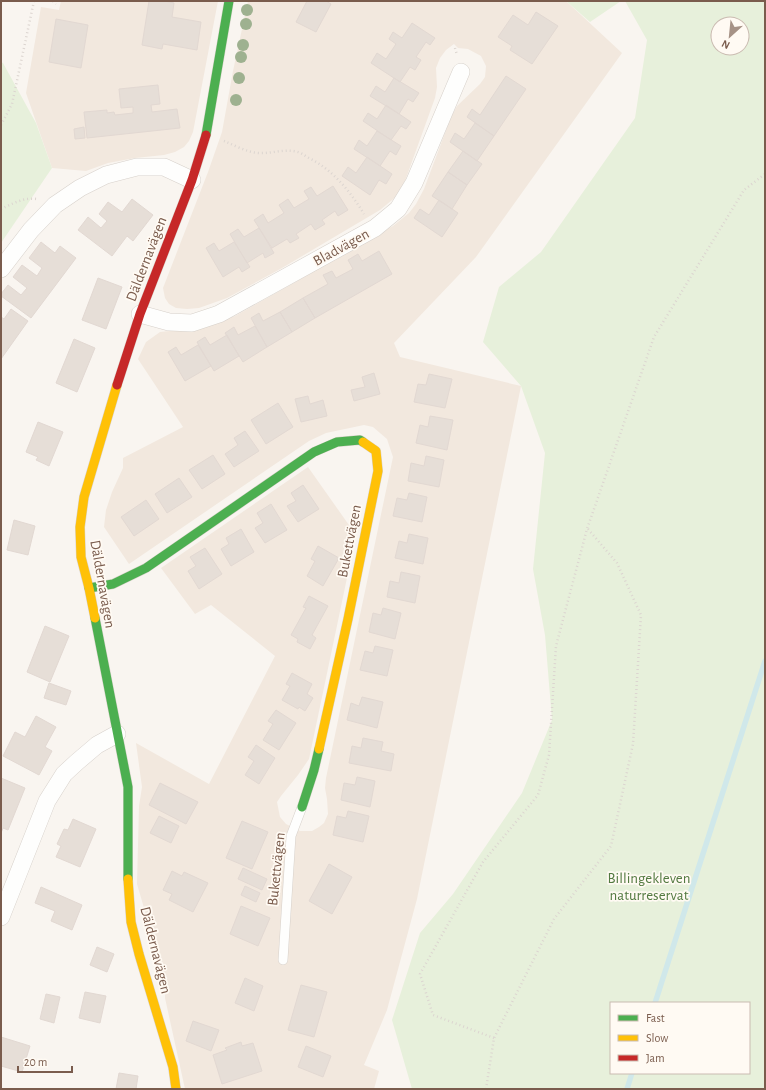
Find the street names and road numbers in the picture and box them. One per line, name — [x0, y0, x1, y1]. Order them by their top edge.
street label: Däldernavägen — [123, 215, 169, 304]
street label: Bladvägen — [311, 226, 372, 269]
street label: Bukettvägen — [335, 503, 364, 579]
street label: Däldernavägen — [87, 539, 118, 629]
street label: Bukettvägen — [265, 832, 288, 907]
street label: Däldernavägen — [137, 905, 174, 995]

